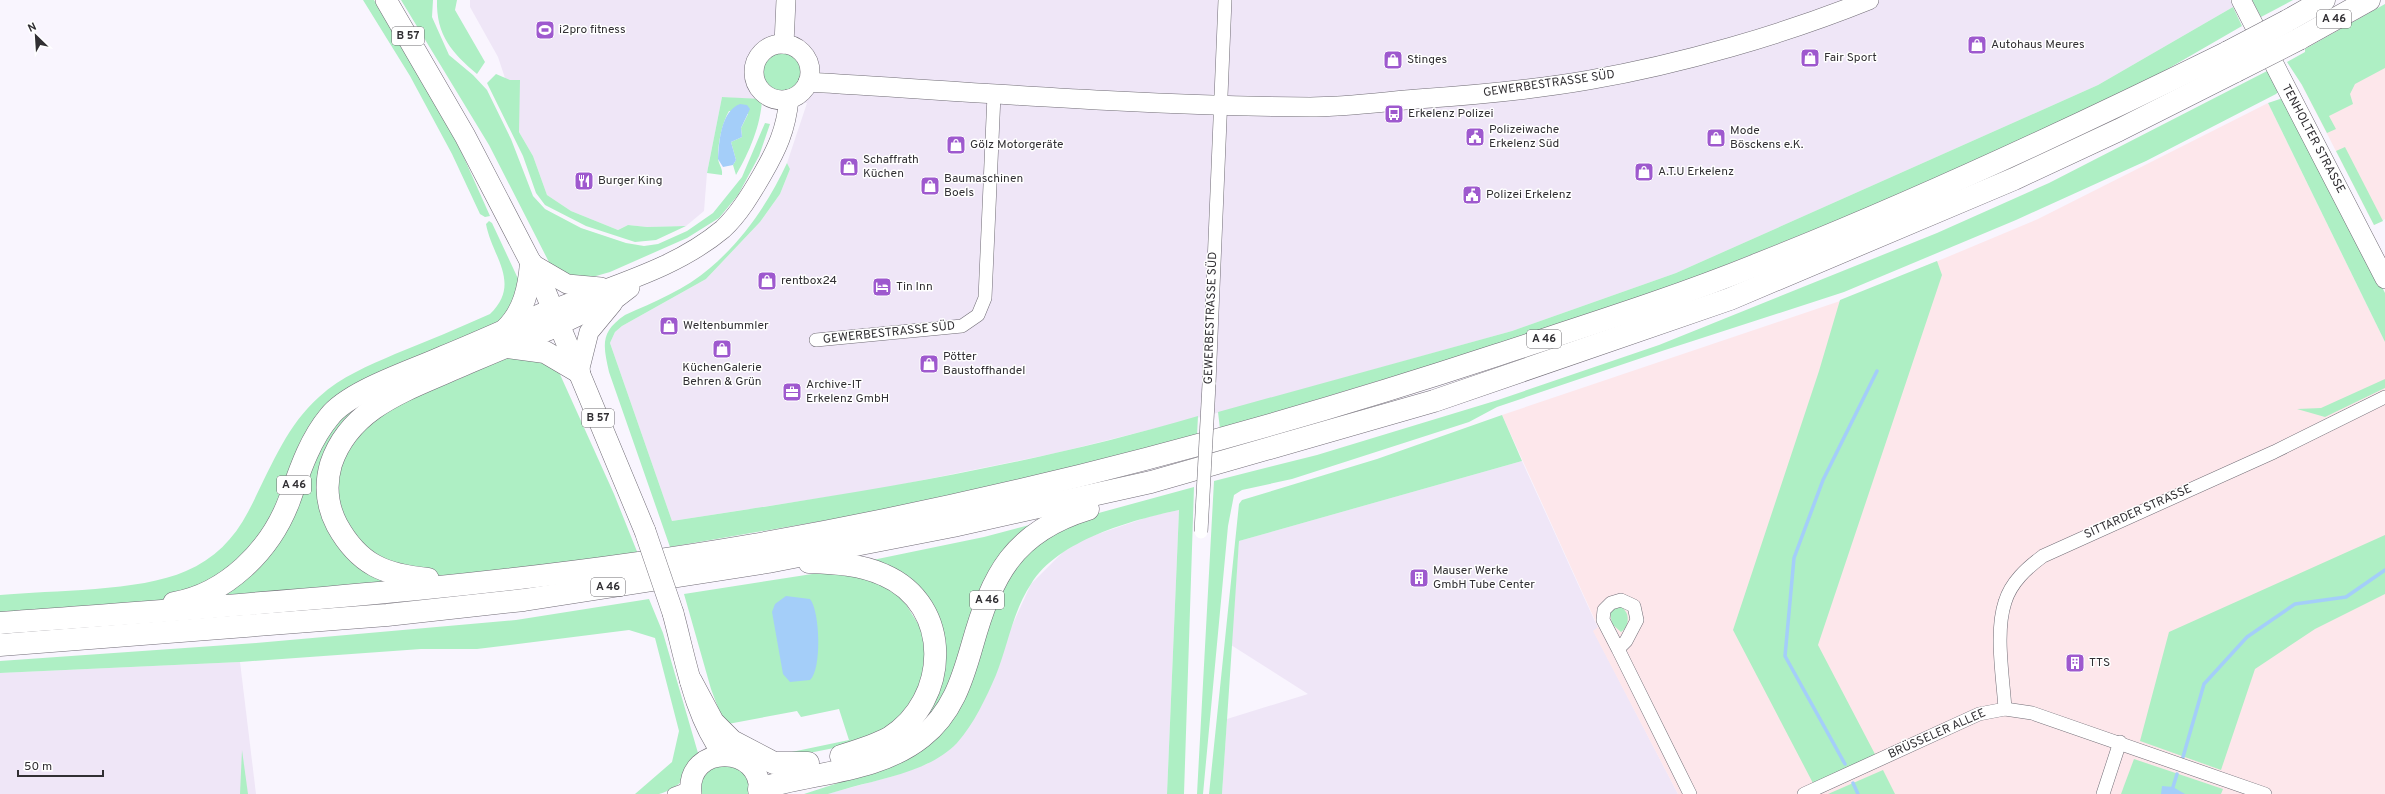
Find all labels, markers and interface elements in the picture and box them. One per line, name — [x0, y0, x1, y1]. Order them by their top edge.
road number: A 46 — [2317, 10, 2351, 28]
north arrow — [16, 16, 56, 56]
sports icon: i2pro fitness — [534, 19, 556, 41]
text: N — [26, 20, 39, 36]
place label: i2pro fitness — [559, 22, 626, 38]
road number: B 57 — [392, 27, 424, 45]
shop icon: Autohaus Meures — [1966, 34, 1988, 56]
place label: Autohaus Meures — [1991, 37, 2085, 53]
shop icon: Fair Sport — [1799, 47, 1821, 69]
shop icon: Stinges — [1382, 49, 1404, 71]
place label: Fair Sport — [1824, 50, 1877, 66]
place label: Stinges — [1407, 52, 1447, 68]
street label: GEWERBESTRASSE SÜD — [1482, 67, 1616, 101]
street label: TENHOLTER STRASSE — [2277, 82, 2349, 196]
bus stop icon: Erkelenz Polizei — [1383, 103, 1405, 125]
place label: Erkelenz Polizei — [1408, 106, 1494, 122]
place label: Polizeiwache Erkelenz Süd — [1489, 122, 1559, 152]
place label: Mode Bösckens e.K. — [1730, 123, 1804, 153]
public building icon: Polizeiwache Erkelenz Süd — [1464, 126, 1486, 148]
shop icon: Mode Bösckens e.K. — [1705, 127, 1727, 149]
shop icon: Gölz Motorgeräte — [945, 134, 967, 156]
place label: Gölz Motorgeräte — [970, 137, 1064, 153]
place label: Schaffrath Küchen — [863, 152, 919, 182]
shop icon: Schaffrath Küchen — [838, 156, 860, 178]
shop icon: A.T.U Erkelenz — [1633, 161, 1655, 183]
place label: A.T.U Erkelenz — [1658, 164, 1734, 180]
restaurant icon: Burger King — [573, 170, 595, 192]
place label: Baumaschinen Boels — [944, 171, 1023, 201]
place label: Burger King — [598, 173, 663, 189]
shop icon: Baumaschinen Boels — [919, 175, 941, 197]
public building icon: Polizei Erkelenz — [1461, 184, 1483, 206]
place label: Polizei Erkelenz — [1486, 187, 1572, 203]
street label: GEWERBESTRASSE SÜD — [1201, 251, 1221, 385]
shop icon: rentbox24 — [756, 270, 778, 292]
place label: rentbox24 — [781, 273, 837, 289]
hotel icon: Tin Inn — [871, 276, 893, 298]
place label: Tin Inn — [896, 279, 933, 295]
shop icon: Weltenbummler — [658, 315, 680, 337]
place label: Weltenbummler — [683, 318, 769, 334]
street label: GEWERBESTRASSE SÜD — [822, 318, 956, 348]
road number: A 46 — [1527, 330, 1561, 348]
shop icon: KüchenGalerie Behren & Grün — [711, 338, 733, 360]
place label: Pötter Baustoffhandel — [943, 349, 1025, 379]
shop icon: Pötter Baustoffhandel — [918, 353, 940, 375]
place label: KüchenGalerie Behren & Grün — [682, 360, 762, 390]
place label: Archive-IT Erkelenz GmbH — [806, 377, 889, 407]
office icon: Archive-IT Erkelenz GmbH — [781, 381, 803, 403]
road number: B 57 — [582, 409, 614, 427]
road number: A 46 — [277, 476, 311, 494]
street label: SITTARDER STRASSE — [2082, 481, 2194, 543]
place label: Mauser Werke GmbH Tube Center — [1433, 563, 1535, 593]
building icon: Mauser Werke GmbH Tube Center — [1408, 567, 1430, 589]
road number: A 46 — [591, 578, 625, 596]
road number: A 46 — [970, 591, 1004, 609]
building icon: TTS — [2064, 652, 2086, 674]
place label: TTS — [2089, 655, 2110, 671]
street label: BRÜSSELER ALLEE — [1886, 705, 1988, 763]
scale bar — [18, 752, 103, 778]
text: 50 m — [24, 759, 52, 775]

